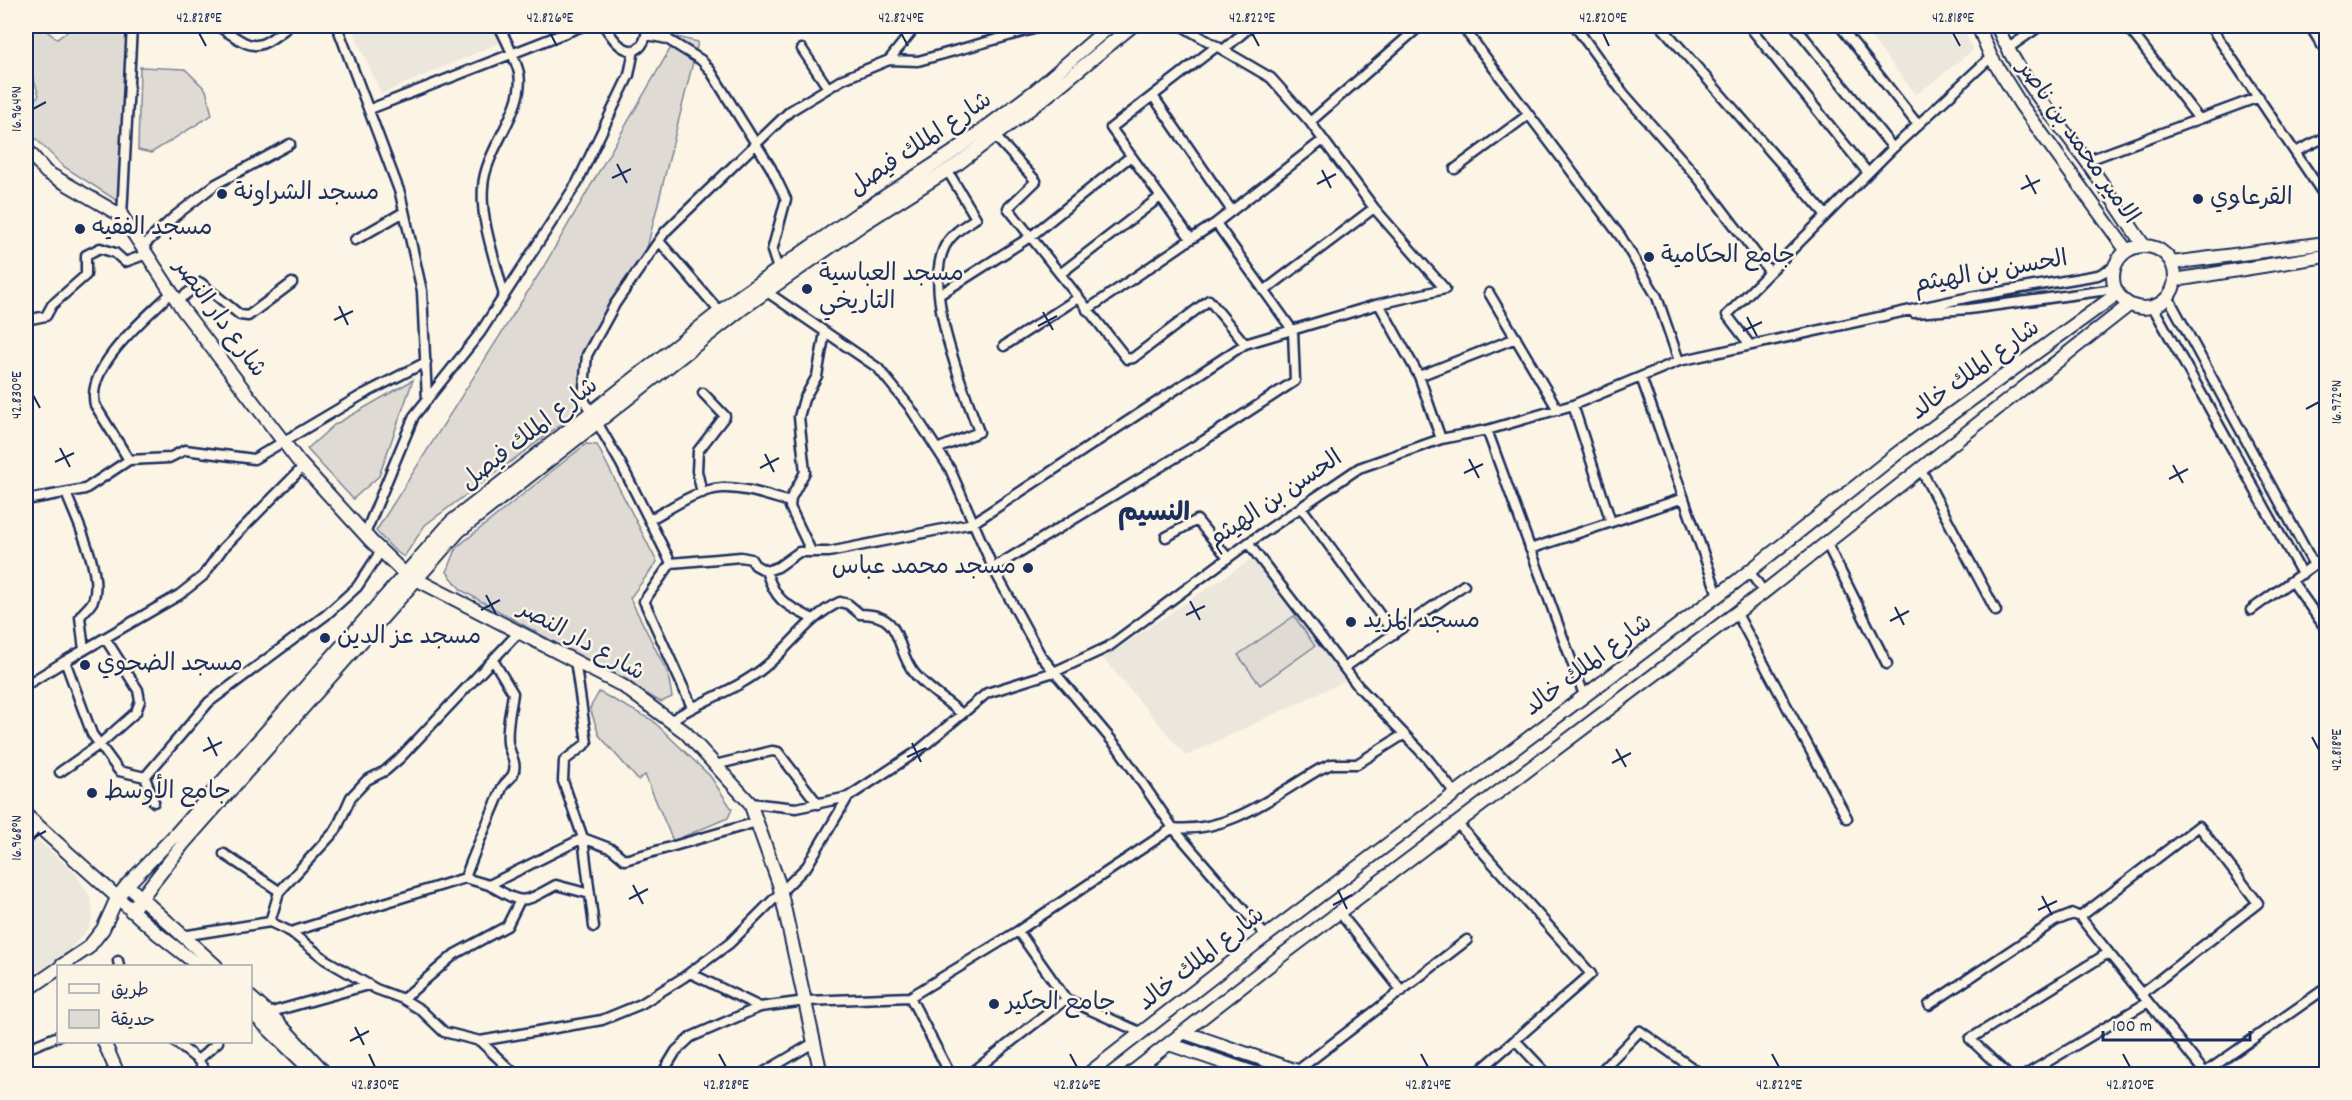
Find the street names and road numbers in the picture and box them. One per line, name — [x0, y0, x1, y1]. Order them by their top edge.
street label: الامير محمد بن ناصر — [2006, 52, 2146, 232]
street label: شارع الملك فيصل — [842, 84, 1000, 206]
street label: الحسن بن الهيثم — [1911, 243, 2071, 303]
street label: شارع دار النصر — [163, 251, 274, 385]
street label: شارع الملك خالد — [1904, 312, 2048, 430]
street label: شارع الملك فيصل — [454, 370, 606, 500]
street label: الحسن بن الهيثم — [1202, 442, 1350, 558]
street label: شارع دار النصر — [510, 592, 650, 691]
street label: شارع الملك خالد — [1518, 606, 1660, 726]
street label: شارع الملك خالد — [1131, 900, 1273, 1020]

